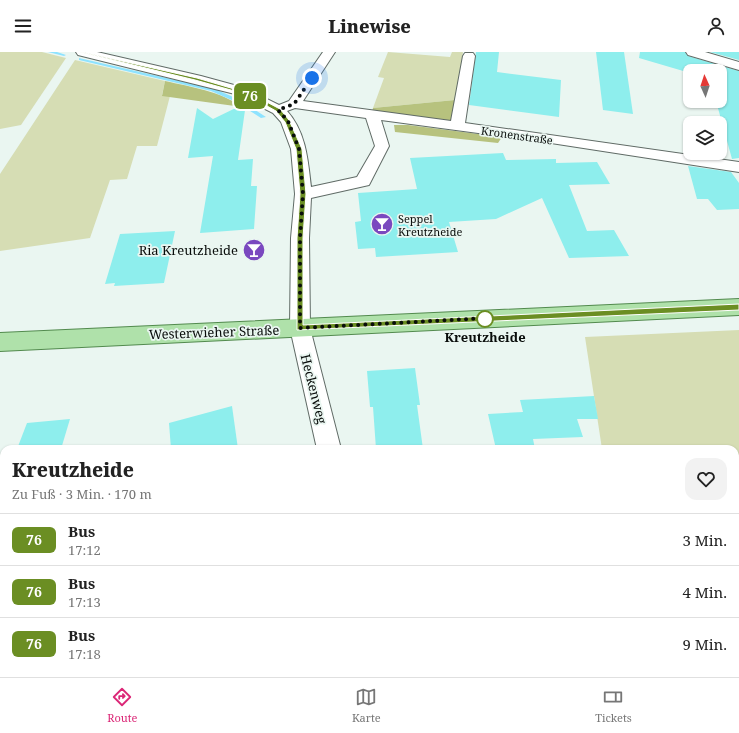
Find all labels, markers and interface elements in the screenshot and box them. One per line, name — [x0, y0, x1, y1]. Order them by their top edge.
text: Linewise — [328, 14, 411, 38]
icon: menu — [12, 15, 34, 37]
icon: person — [705, 15, 727, 37]
north arrow — [683, 64, 727, 108]
map controls — [683, 64, 727, 160]
your location — [302, 68, 322, 88]
line badge: 76 — [232, 83, 268, 109]
text: 76 — [242, 86, 258, 105]
button: layers — [683, 116, 727, 160]
street label: Kronenstraße — [480, 123, 554, 147]
bar icon: Seppel Kreutzheide — [369, 211, 395, 237]
place label: Seppel Kreutzheide — [398, 211, 462, 239]
bar icon: Ria Kreutzheide — [241, 237, 267, 263]
place label: Ria Kreutzheide — [139, 241, 238, 259]
marker: Kreutzheide — [476, 310, 494, 328]
street label: Westerwieher Straße — [148, 321, 280, 343]
place label: Kreutzheide — [444, 328, 526, 346]
street label: Heckenweg — [297, 352, 331, 426]
text: Kreutzheide — [12, 457, 134, 483]
button: heart — [685, 458, 727, 500]
text: Zu Fuß · 3 Min. · 170 m — [12, 485, 152, 503]
text: Bus — [68, 521, 95, 541]
text: 76 — [26, 530, 42, 549]
text: 3 Min. — [682, 530, 727, 550]
text: 17:12 — [68, 541, 101, 559]
text: Bus — [68, 573, 95, 593]
text: 76 — [26, 582, 42, 601]
text: 4 Min. — [682, 582, 727, 602]
text: 17:13 — [68, 593, 101, 611]
text: Bus — [68, 625, 95, 645]
text: 76 — [26, 634, 42, 653]
text: 9 Min. — [682, 634, 727, 654]
text: 17:18 — [68, 645, 101, 663]
tab: Route — [107, 686, 138, 725]
tab: Karte — [352, 686, 381, 725]
tab: Tickets — [595, 686, 632, 725]

